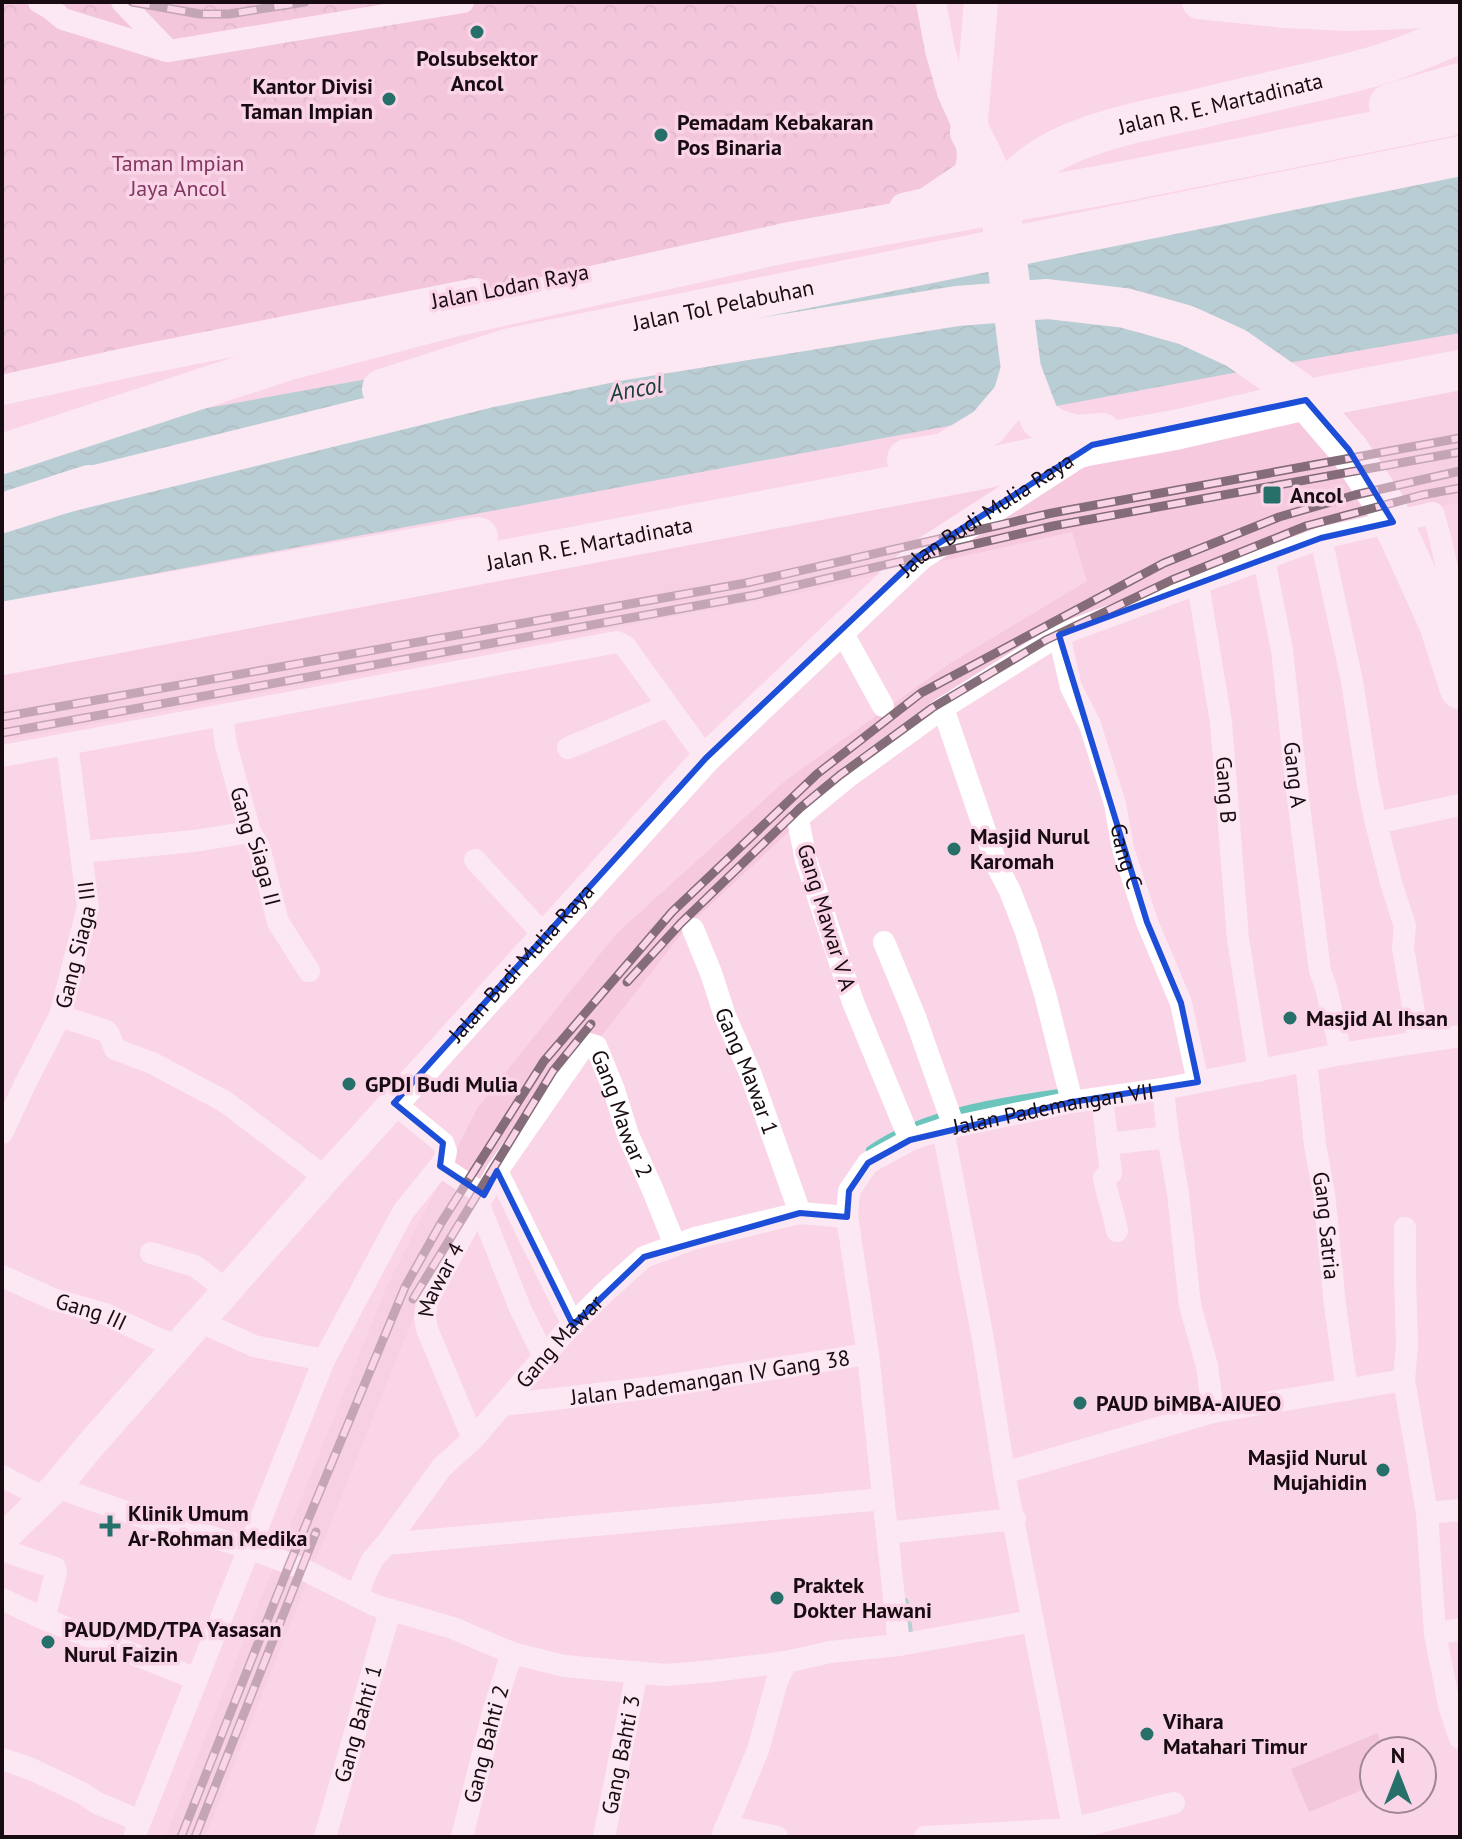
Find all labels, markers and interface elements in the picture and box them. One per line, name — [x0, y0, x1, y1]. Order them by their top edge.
marker: Polsubsektor Ancol — [468, 23, 486, 41]
place label: Polsubsektor Ancol — [416, 44, 538, 97]
street label: Jalan R. E. Martadinata — [1114, 66, 1326, 141]
place label: Kantor Divisi Taman Impian — [241, 72, 373, 125]
marker: Kantor Divisi Taman Impian — [380, 90, 398, 108]
place label: Pemadam Kebakaran Pos Binaria — [677, 108, 873, 161]
marker: Pemadam Kebakaran Pos Binaria — [652, 126, 670, 144]
park label: Taman Impian Jaya Ancol — [112, 149, 244, 202]
street label: Jalan Lodan Raya — [428, 257, 591, 315]
street label: Jalan Tol Pelabuhan — [629, 273, 816, 337]
water label: Ancol — [606, 368, 666, 409]
street label: Jalan Budi Mulia Raya — [892, 446, 1079, 583]
place label: Ancol — [1290, 481, 1343, 509]
marker: Ancol — [1261, 484, 1283, 506]
street label: Jalan R. E. Martadinata — [483, 510, 695, 577]
street label: Gang A — [1278, 740, 1313, 809]
street label: Gang B — [1210, 755, 1243, 824]
street label: Gang Siaga II — [224, 783, 287, 909]
street label: Gang C — [1105, 821, 1149, 892]
place label: Masjid Nurul Karomah — [970, 822, 1090, 875]
street label: Gang Mawar V A — [791, 840, 863, 994]
marker: Masjid Nurul Karomah — [945, 840, 963, 858]
street label: Jalan Budi Mulia Raya — [441, 877, 600, 1048]
street label: Gang Siaga III — [48, 879, 102, 1012]
street label: Gang Mawar 1 — [709, 1004, 785, 1138]
place label: Masjid Al Ihsan — [1306, 1004, 1448, 1032]
marker: Masjid Al Ihsan — [1281, 1009, 1299, 1027]
street label: Gang Mawar 2 — [585, 1045, 659, 1182]
place label: GPDI Budi Mulia — [365, 1070, 518, 1098]
marker: GPDI Budi Mulia — [340, 1075, 358, 1093]
street label: Jalan Pademangan VII — [949, 1076, 1156, 1141]
street label: Gang Satria — [1306, 1169, 1346, 1281]
street label: Mawar 4 — [411, 1237, 470, 1319]
street label: Gang III — [52, 1286, 131, 1336]
street label: Gang Mawar — [509, 1288, 609, 1394]
street label: Jalan Pademangan IV Gang 38 — [568, 1343, 852, 1411]
place label: PAUD biMBA-AIUEO — [1096, 1389, 1281, 1417]
marker: PAUD biMBA-AIUEO — [1071, 1394, 1089, 1412]
place label: Masjid Nurul Mujahidin — [1248, 1443, 1368, 1496]
marker: Masjid Nurul Mujahidin — [1374, 1461, 1392, 1479]
place label: Klinik Umum Ar-Rohman Medika — [128, 1499, 307, 1552]
marker: Klinik Umum Ar-Rohman Medika — [99, 1515, 121, 1537]
place label: Praktek Dokter Hawani — [793, 1571, 932, 1624]
marker: Praktek Dokter Hawani — [768, 1589, 786, 1607]
place label: PAUD/MD/TPA Yasasan Nurul Faizin — [64, 1615, 281, 1668]
marker: PAUD/MD/TPA Yasasan Nurul Faizin — [39, 1633, 57, 1651]
street label: Gang Bahti 1 — [327, 1661, 388, 1786]
street label: Gang Bahti 2 — [457, 1681, 515, 1806]
street label: Gang Bahti 3 — [595, 1692, 646, 1817]
place label: Vihara Matahari Timur — [1162, 1707, 1307, 1760]
marker: Vihara Matahari Timur — [1138, 1725, 1156, 1743]
north arrow — [1358, 1735, 1438, 1815]
text: N — [1391, 1741, 1405, 1769]

